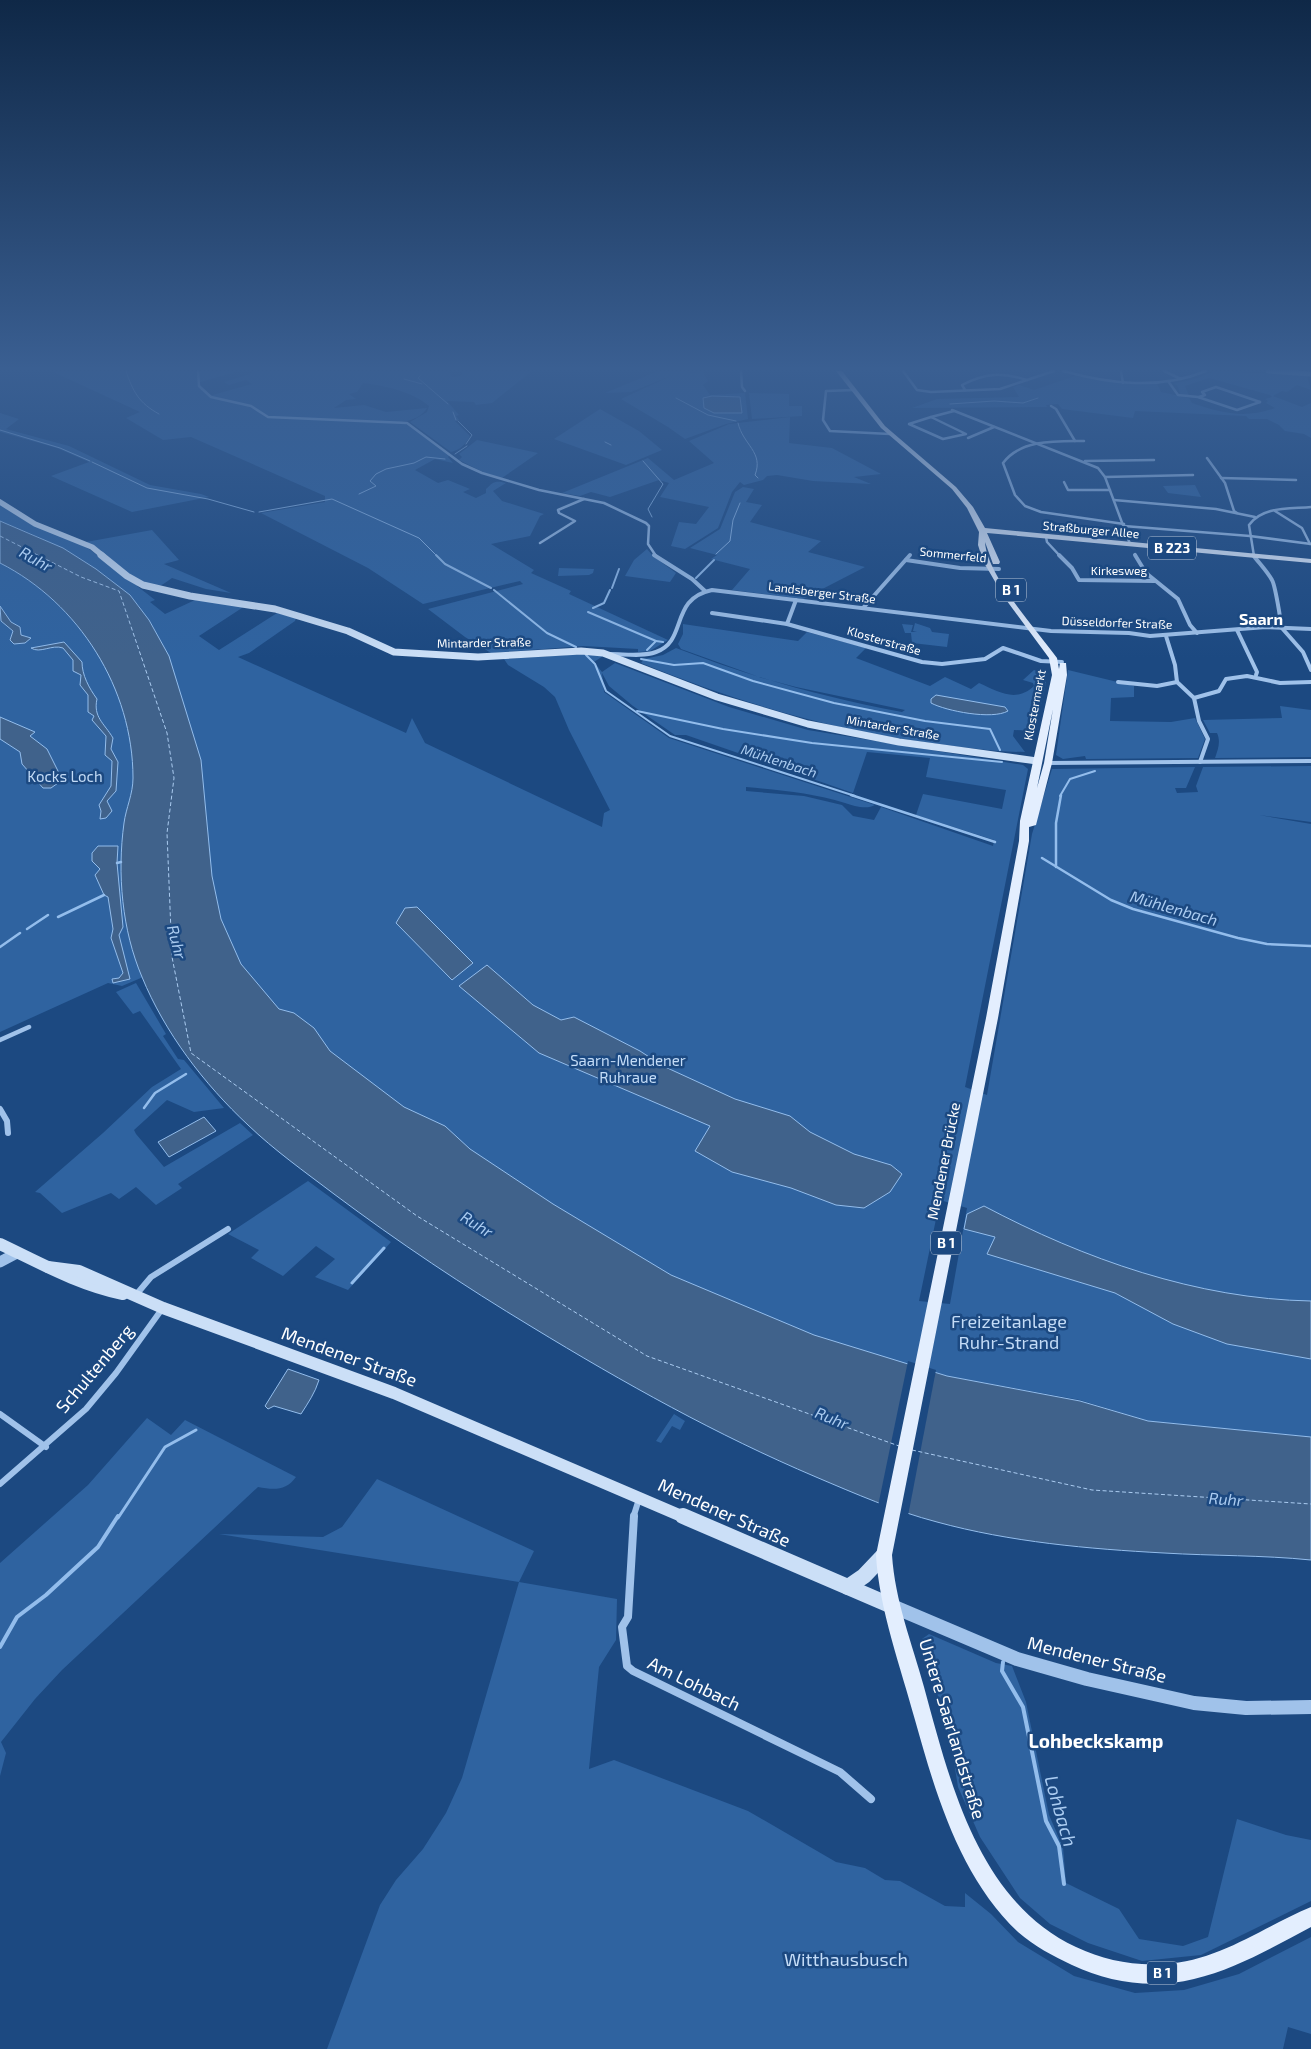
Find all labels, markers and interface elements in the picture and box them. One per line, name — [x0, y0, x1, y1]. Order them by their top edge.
street label: Straßburger Allee — [1042, 518, 1140, 540]
road number: B 223 — [1148, 536, 1196, 560]
water label: Ruhr — [17, 542, 57, 576]
street label: Sommerfeld — [919, 544, 987, 564]
street label: Kirkesweg — [1091, 563, 1147, 577]
street label: Landsberger Straße — [768, 578, 877, 606]
road number: B 1 — [996, 578, 1026, 602]
district label: Saarn — [1239, 609, 1283, 628]
street label: Düsseldorfer Straße — [1061, 613, 1173, 631]
street label: Klosterstraße — [846, 623, 923, 657]
street label: Mintarder Straße — [437, 634, 531, 650]
street label: Klostermarkt — [1020, 668, 1048, 741]
street label: Mintarder Straße — [846, 712, 941, 742]
water label: Mühlenbach — [739, 740, 819, 781]
park label: Kocks Loch — [27, 767, 103, 785]
water label: Mühlenbach — [1128, 886, 1220, 929]
water label: Ruhr — [164, 923, 191, 962]
park label: Saarn-Mendener Ruhraue — [570, 1051, 686, 1086]
street label: Mendener Brücke — [923, 1101, 963, 1221]
water label: Ruhr — [458, 1206, 497, 1241]
road number: B 1 — [931, 1232, 961, 1254]
park label: Freizeitanlage Ruhr-Strand — [951, 1310, 1067, 1353]
street label: Schultenberg — [51, 1320, 138, 1417]
street label: Mendener Straße — [279, 1321, 420, 1391]
water label: Ruhr — [813, 1402, 852, 1433]
street label: Mendener Straße — [655, 1473, 794, 1551]
water label: Ruhr — [1208, 1488, 1245, 1509]
street label: Mendener Straße — [1025, 1631, 1169, 1687]
street label: Untere Saarlandstraße — [915, 1636, 991, 1822]
street label: Am Lohbach — [645, 1651, 744, 1715]
district label: Lohbeckskamp — [1029, 1729, 1163, 1752]
water label: Lohbach — [1040, 1773, 1083, 1849]
park label: Witthausbusch — [784, 1948, 908, 1970]
road number: B 1 — [1147, 1962, 1177, 1985]

